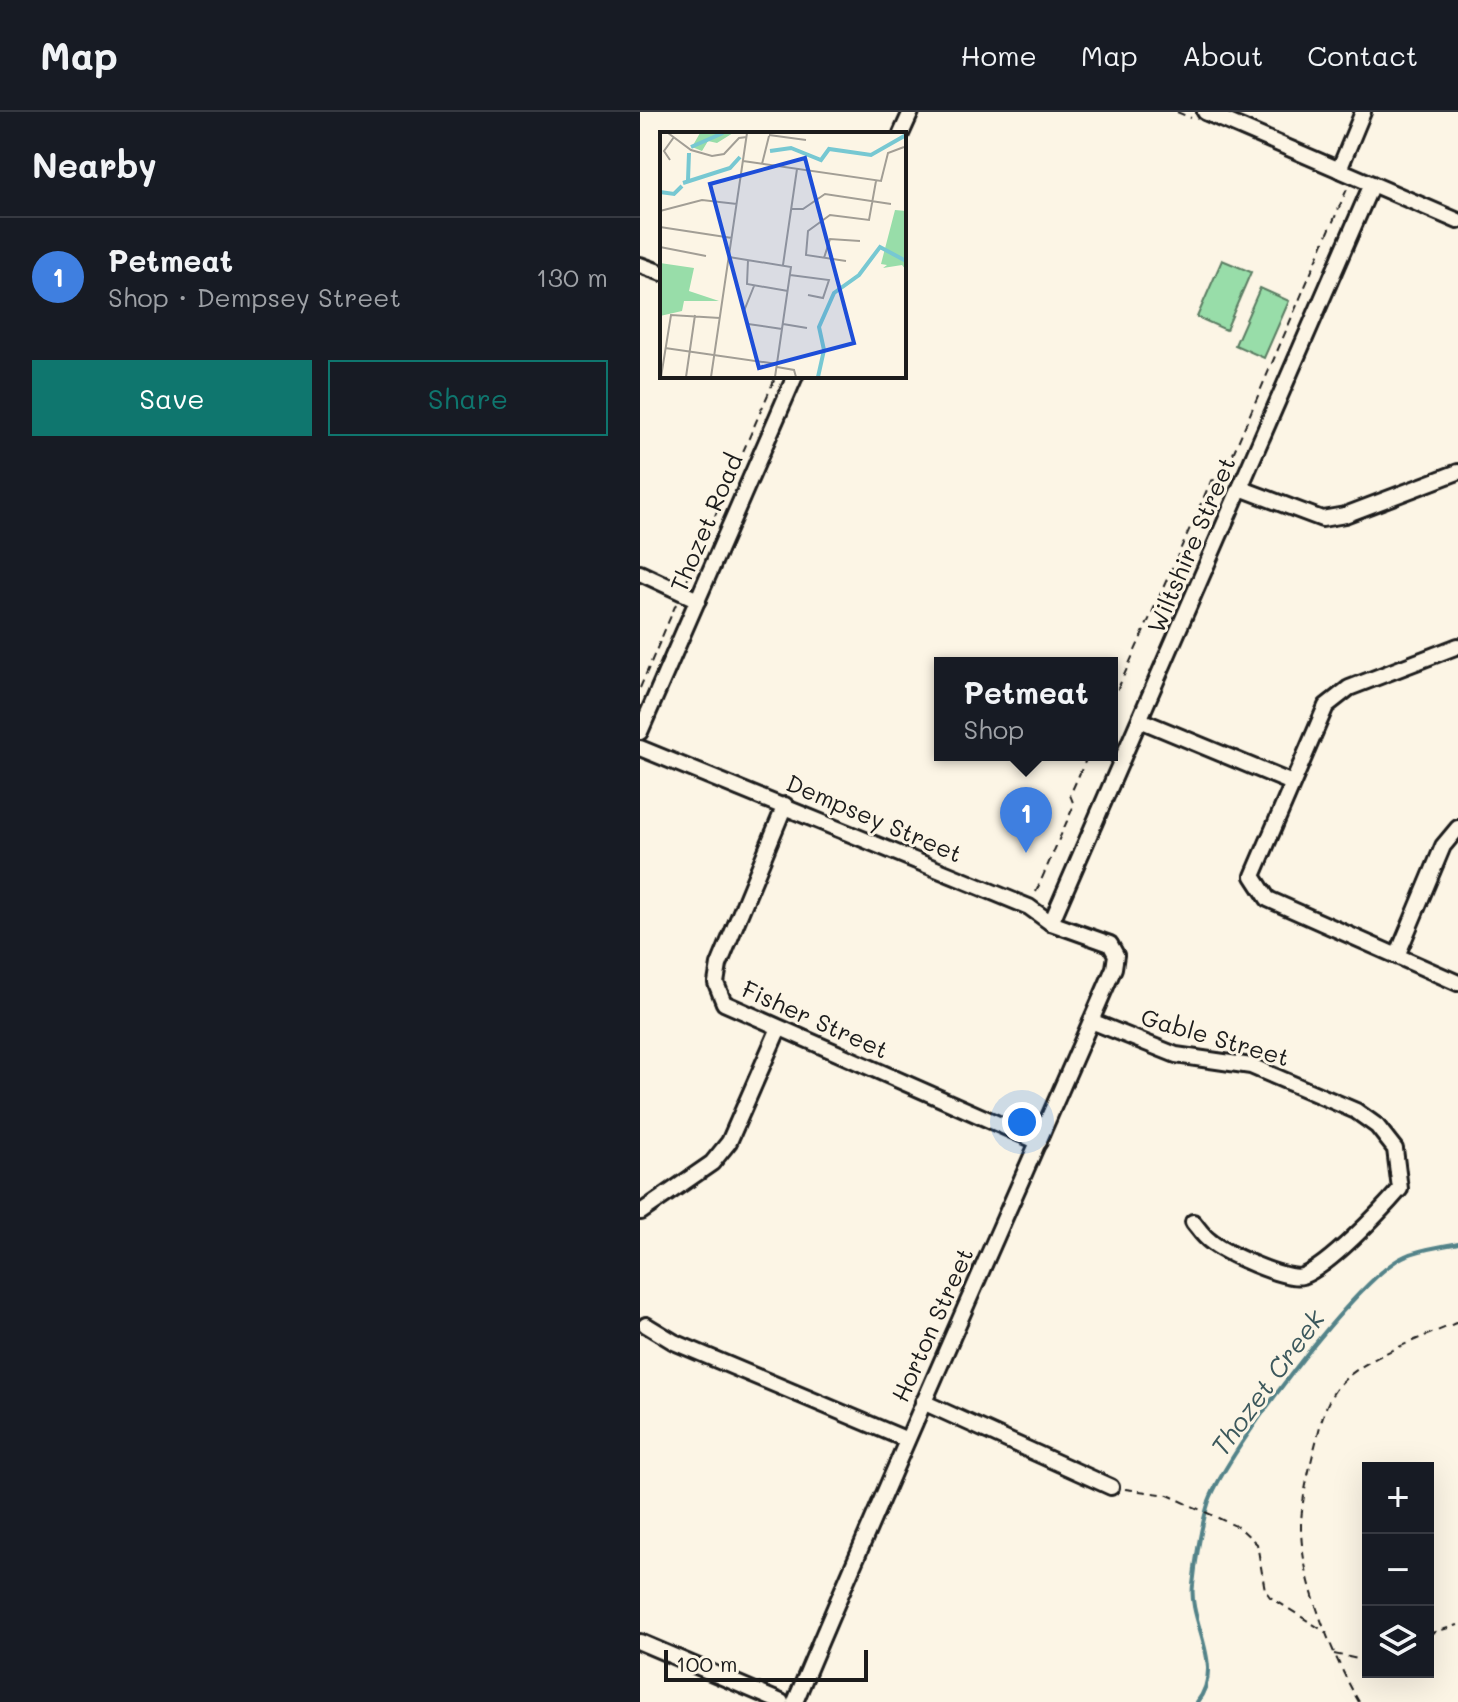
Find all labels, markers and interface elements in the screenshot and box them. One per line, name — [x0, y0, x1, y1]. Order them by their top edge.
text: Map — [40, 30, 118, 80]
text: Home — [961, 37, 1037, 73]
text: Map — [1081, 37, 1138, 73]
text: About — [1182, 37, 1263, 73]
text: Contact — [1307, 37, 1418, 73]
inset map — [660, 132, 906, 378]
text: Nearby — [32, 142, 157, 187]
text: Petmeat — [108, 240, 233, 280]
text: 1 — [52, 260, 64, 294]
text: 130 m — [536, 260, 608, 294]
text: Shop · Dempsey Street — [108, 280, 401, 314]
button: Save — [32, 360, 312, 436]
button: Share — [328, 360, 608, 436]
street label: Thozet Road — [663, 449, 749, 596]
street label: Wiltshire Street — [1140, 452, 1242, 637]
popup — [934, 657, 1118, 761]
text: Petmeat — [963, 672, 1089, 712]
text: Shop — [963, 712, 1024, 746]
street label: Dempsey Street — [782, 767, 967, 869]
pin: 1 — [1000, 787, 1052, 853]
street label: Fisher Street — [738, 973, 894, 1065]
street label: Gable Street — [1138, 1001, 1293, 1073]
your location — [1002, 1102, 1042, 1142]
street label: Horton Street — [884, 1242, 979, 1406]
water label: Thozet Creek — [1203, 1302, 1332, 1462]
map controls — [1362, 1462, 1434, 1678]
button: + — [1362, 1462, 1434, 1534]
button: − — [1362, 1534, 1434, 1606]
button: layers — [1362, 1606, 1434, 1678]
scale bar — [664, 1646, 868, 1682]
text: 100 m — [676, 1649, 738, 1678]

